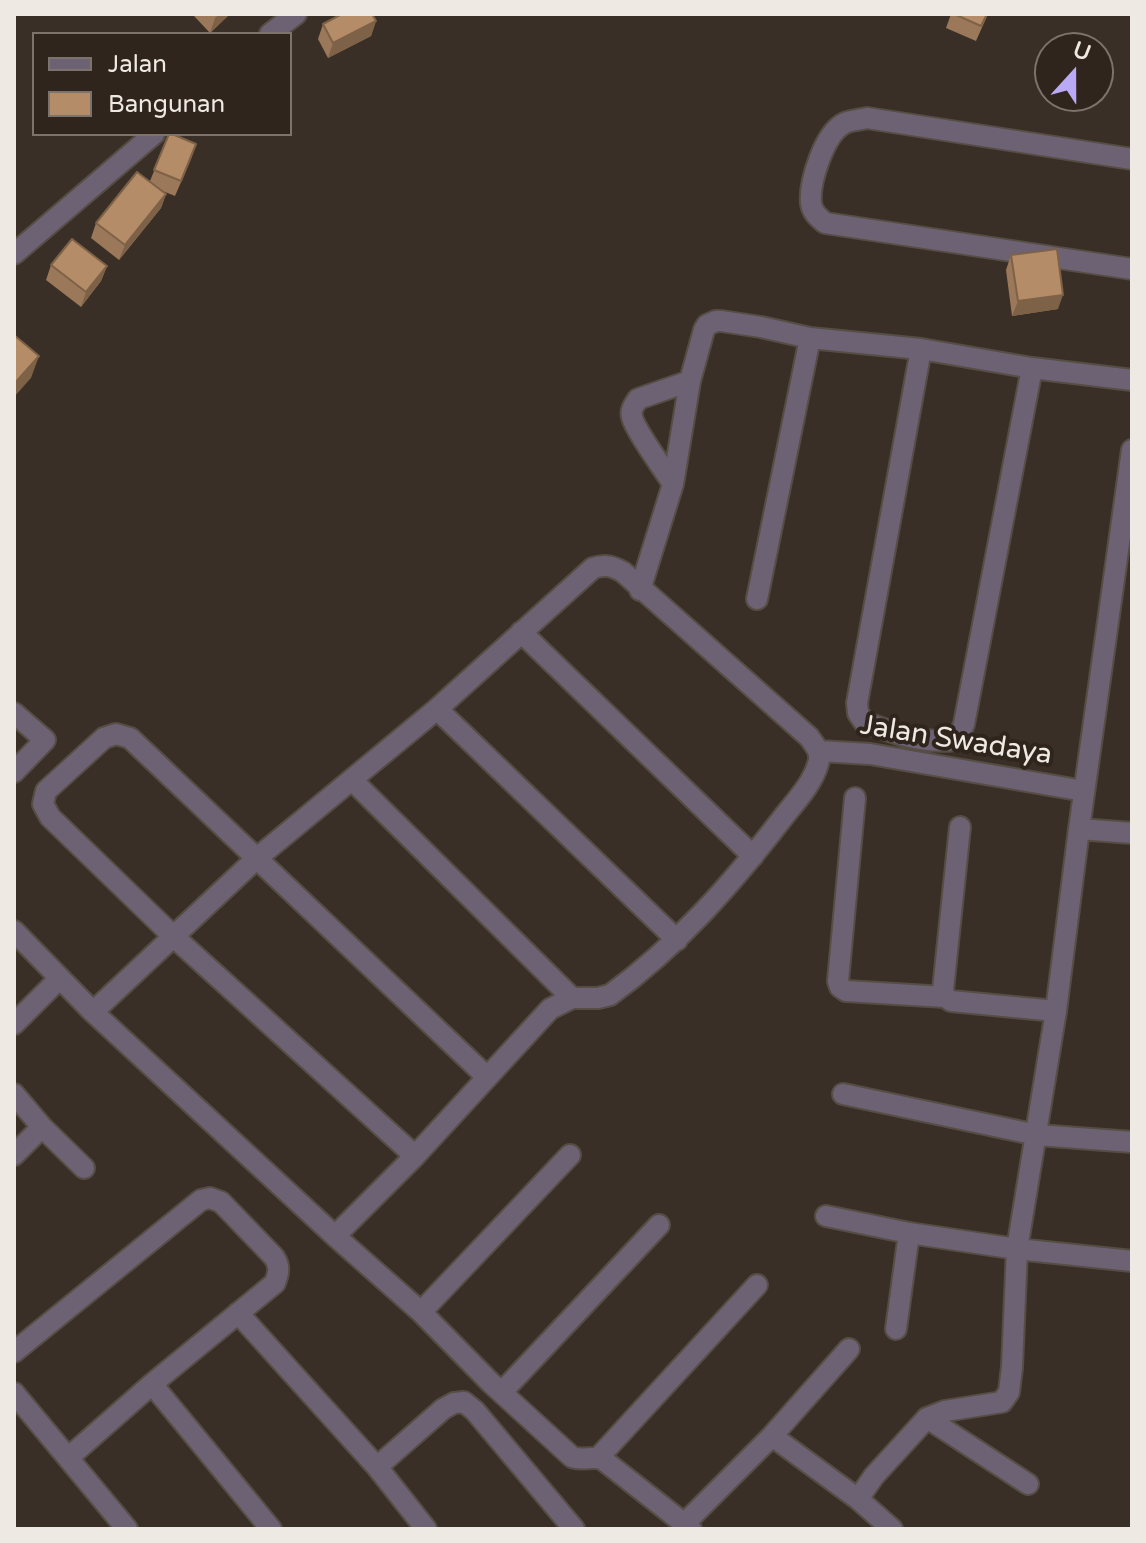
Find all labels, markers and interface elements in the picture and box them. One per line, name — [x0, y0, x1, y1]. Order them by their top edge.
legend — [32, 32, 292, 136]
north arrow — [1034, 32, 1114, 112]
text: U — [1069, 36, 1094, 67]
text: Jalan — [108, 50, 167, 79]
text: Bangunan — [108, 90, 225, 119]
street label: Jalan Swadaya — [858, 709, 1054, 773]

